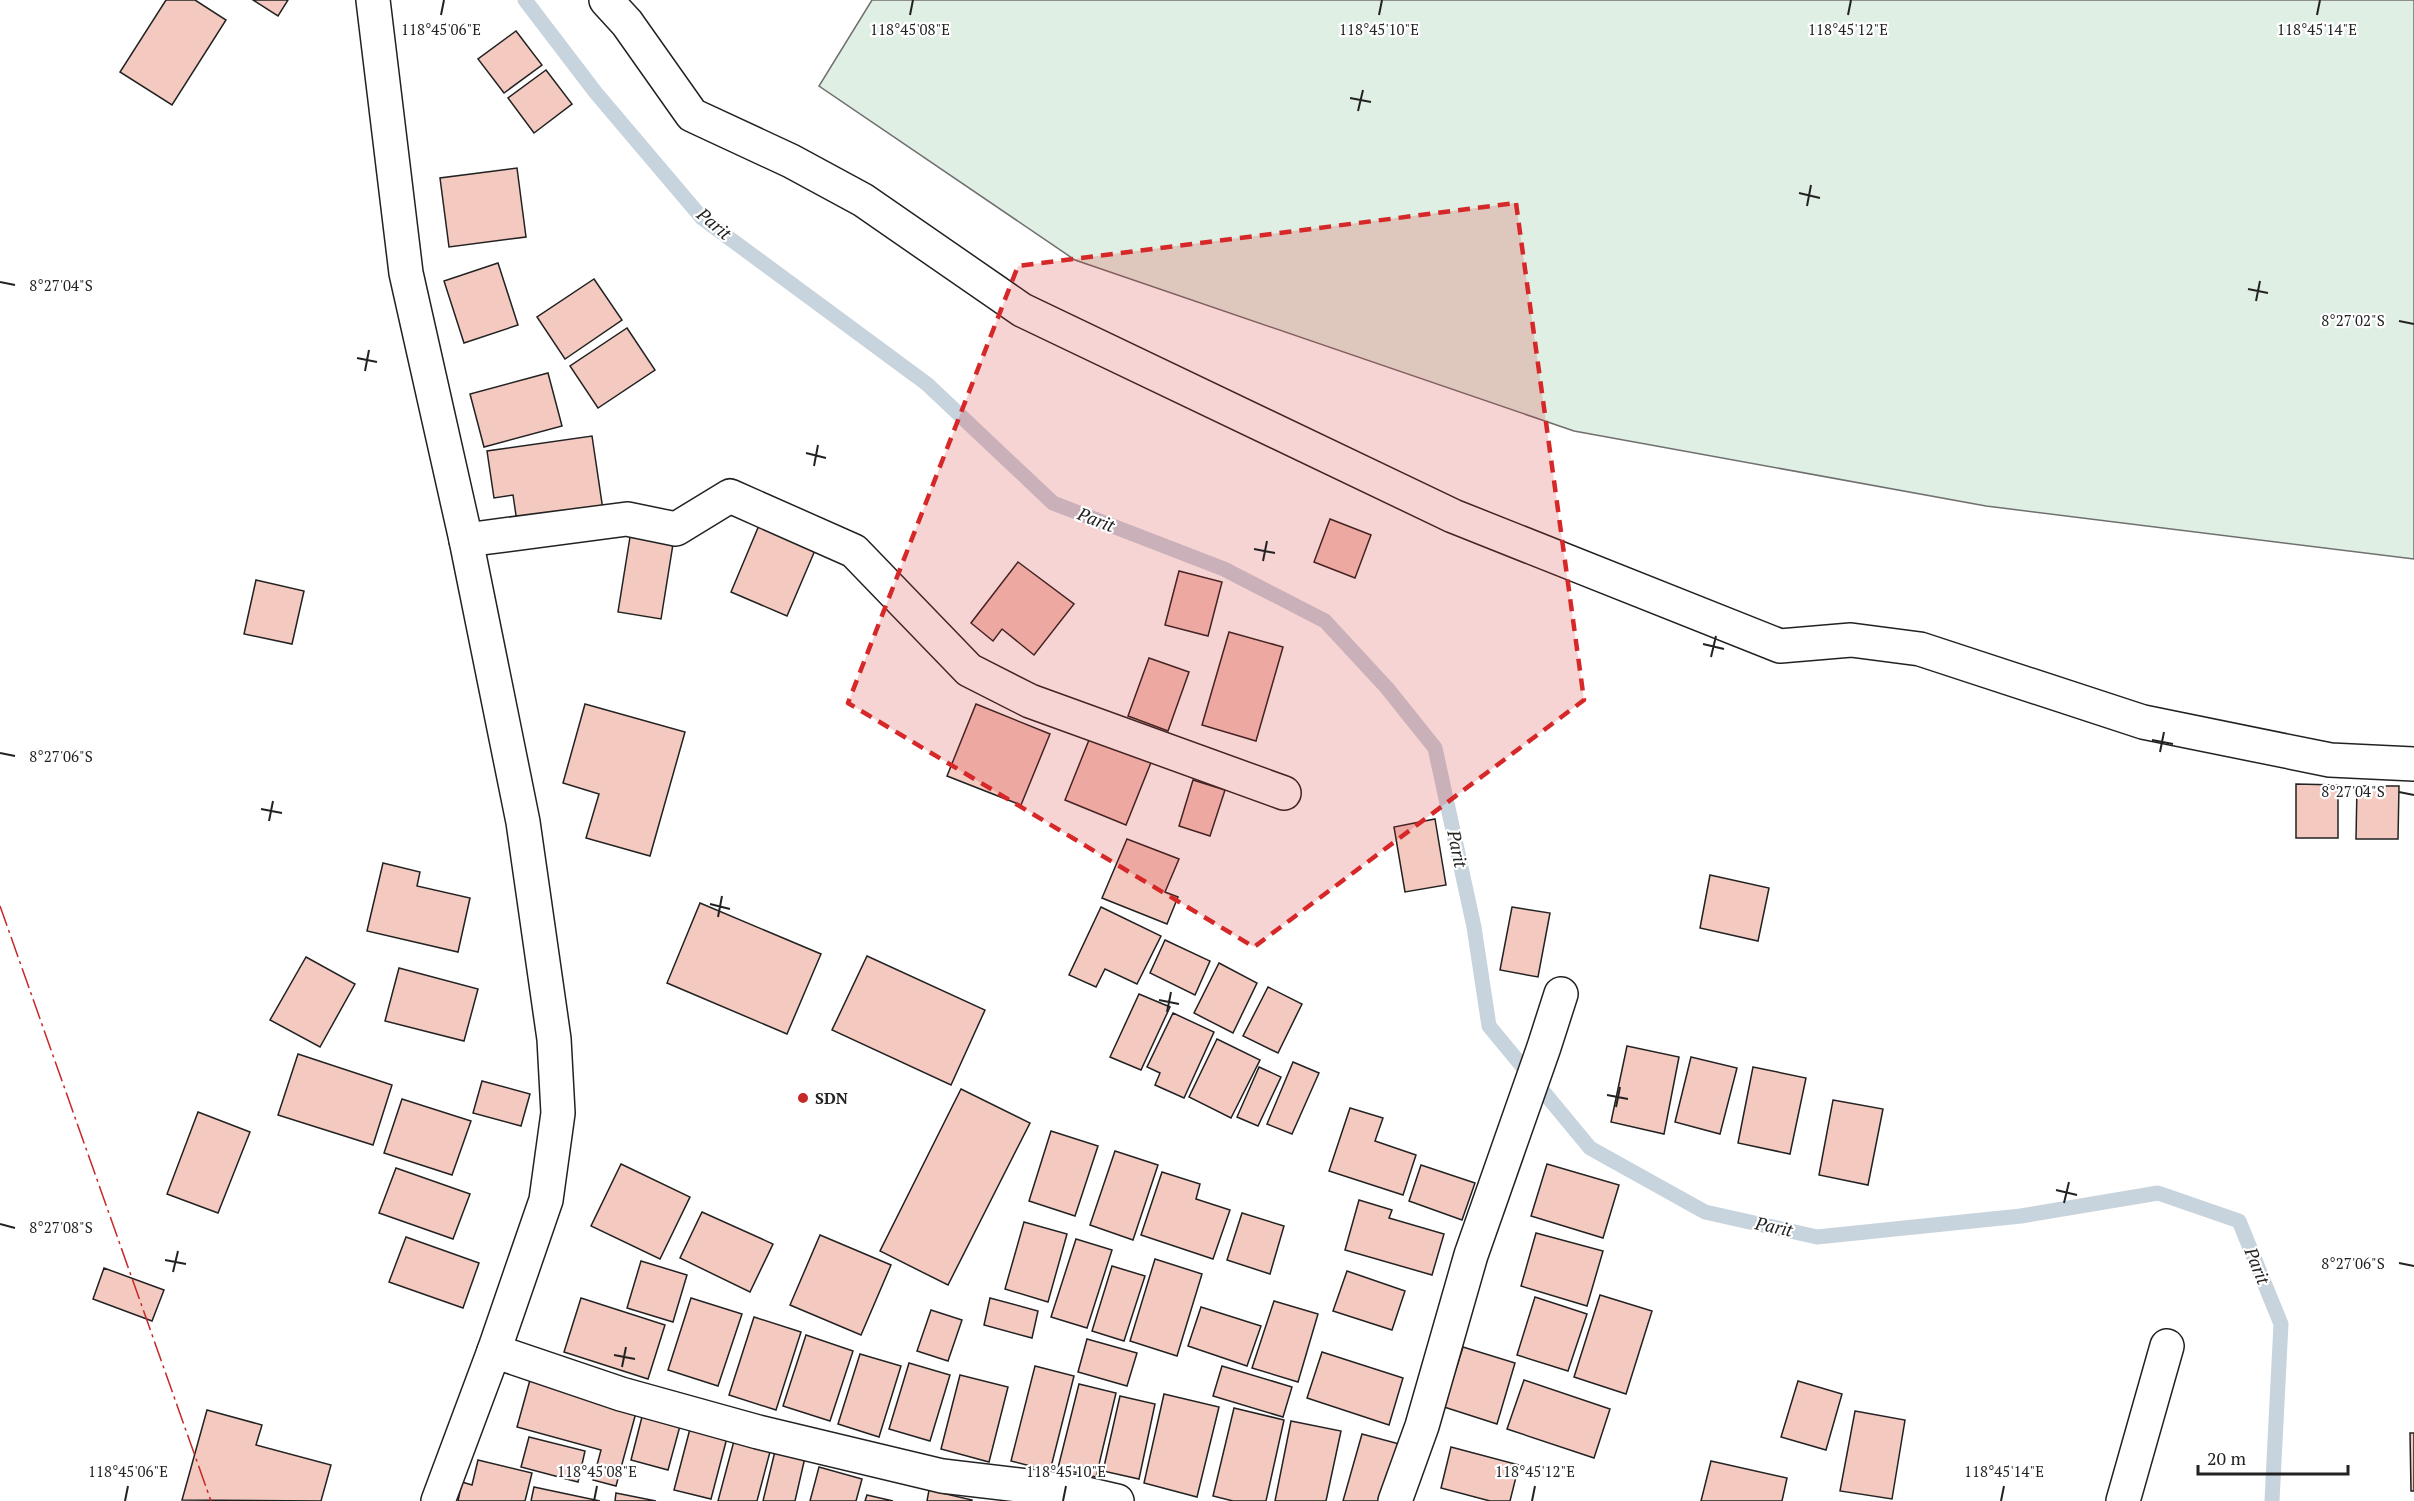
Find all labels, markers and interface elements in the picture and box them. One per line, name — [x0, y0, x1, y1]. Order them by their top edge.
text: 118°45'06"E — [401, 19, 481, 39]
text: 118°45'08"E — [870, 19, 950, 39]
text: 118°45'10"E — [1339, 19, 1419, 39]
text: 118°45'12"E — [1808, 19, 1888, 39]
text: 118°45'14"E — [2277, 19, 2357, 39]
water label: Parit — [692, 201, 738, 245]
text: 8°27'04"S — [29, 275, 93, 295]
text: 8°27'02"S — [2321, 310, 2385, 330]
water label: Parit — [1073, 501, 1119, 537]
text: 8°27'06"S — [29, 746, 93, 766]
text: 8°27'04"S — [2321, 781, 2385, 801]
water label: Parit — [1442, 827, 1474, 871]
place label: SDN — [815, 1087, 848, 1109]
marker: SDN — [796, 1091, 810, 1105]
water label: Parit — [1752, 1210, 1796, 1242]
text: 8°27'08"S — [29, 1217, 93, 1237]
water label: Parit — [2239, 1243, 2277, 1289]
text: 8°27'06"S — [2321, 1253, 2385, 1273]
scale bar — [2198, 1438, 2348, 1476]
text: 20 m — [2207, 1446, 2247, 1470]
text: 118°45'06"E — [88, 1461, 168, 1481]
text: 118°45'08"E — [557, 1461, 637, 1481]
text: 118°45'10"E — [1026, 1461, 1106, 1481]
text: 118°45'12"E — [1495, 1461, 1575, 1481]
text: 118°45'14"E — [1964, 1461, 2044, 1481]

